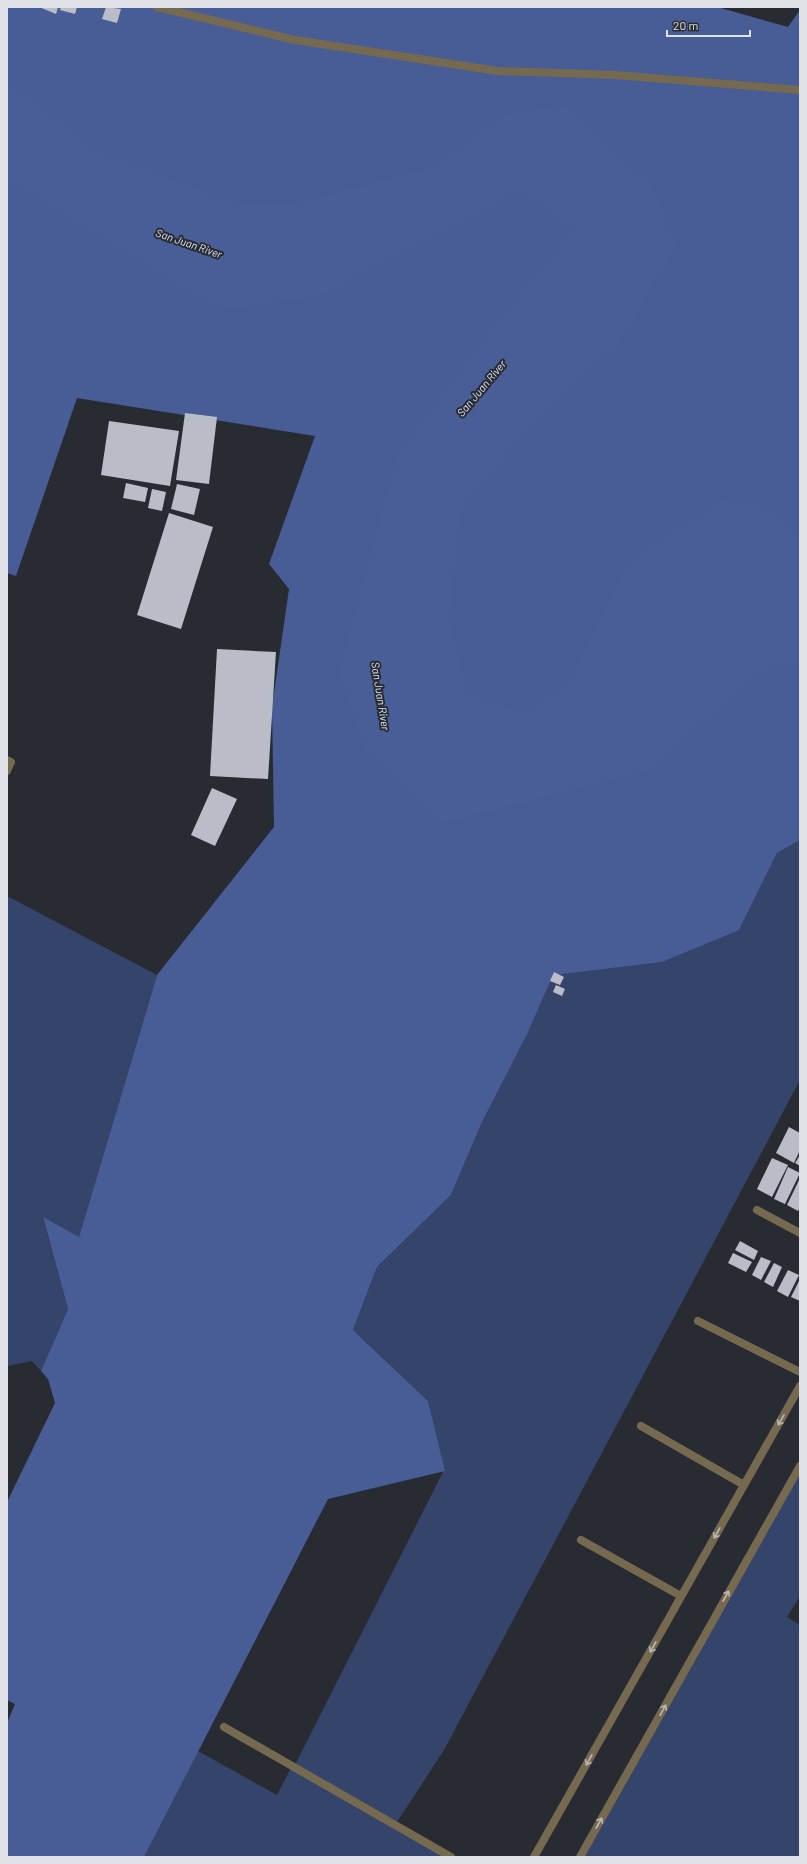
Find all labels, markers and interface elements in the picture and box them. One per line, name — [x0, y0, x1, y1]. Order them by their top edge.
scale bar — [667, 12, 750, 38]
text: 20 m — [673, 18, 699, 32]
water label: San Juan River — [154, 226, 225, 261]
water label: San Juan River — [454, 356, 509, 419]
water label: San Juan River — [369, 661, 393, 732]
one-way arrow — [776, 1414, 784, 1426]
one-way arrow — [712, 1527, 720, 1539]
one-way arrow — [723, 1590, 731, 1602]
one-way arrow — [648, 1640, 656, 1652]
one-way arrow — [659, 1704, 667, 1716]
one-way arrow — [584, 1754, 592, 1766]
one-way arrow — [595, 1817, 603, 1829]

